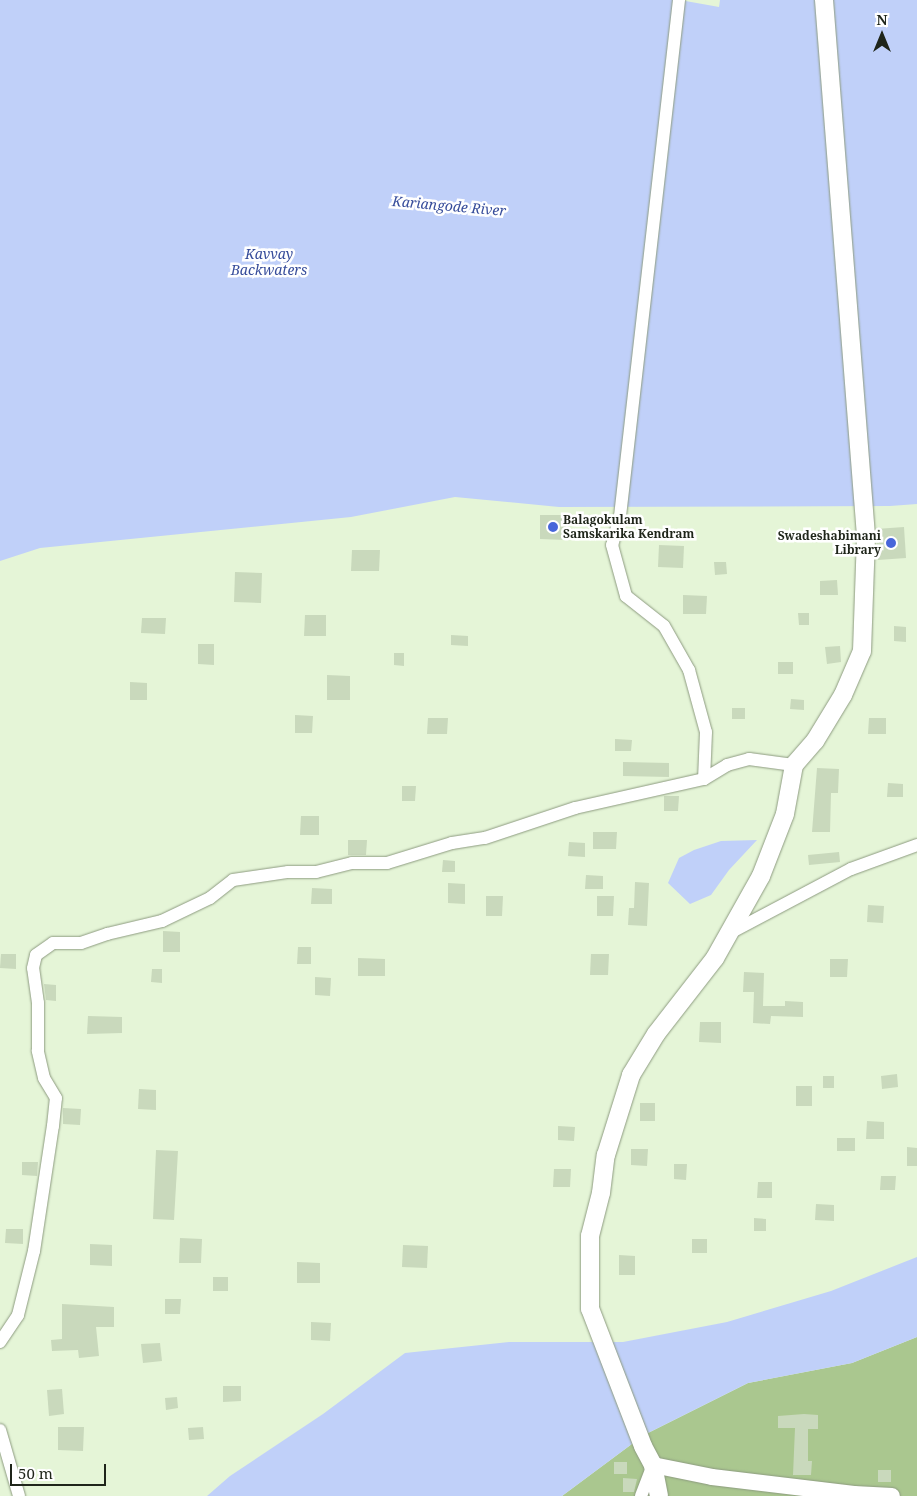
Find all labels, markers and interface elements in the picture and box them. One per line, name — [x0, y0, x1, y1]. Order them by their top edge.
north arrow — [857, 10, 907, 60]
text: N — [876, 10, 888, 29]
water label: Kariangode River — [391, 193, 507, 219]
water label: Kavvay Backwaters — [231, 246, 307, 278]
place label: Balagokulam Samskarika Kendram — [563, 513, 694, 541]
marker: Balagokulam Samskarika Kendram — [547, 521, 559, 533]
place label: Swadeshabimani Library — [778, 529, 881, 557]
marker: Swadeshabimani Library — [885, 537, 897, 549]
scale bar — [12, 1454, 109, 1486]
text: 50 m — [18, 1463, 53, 1483]

